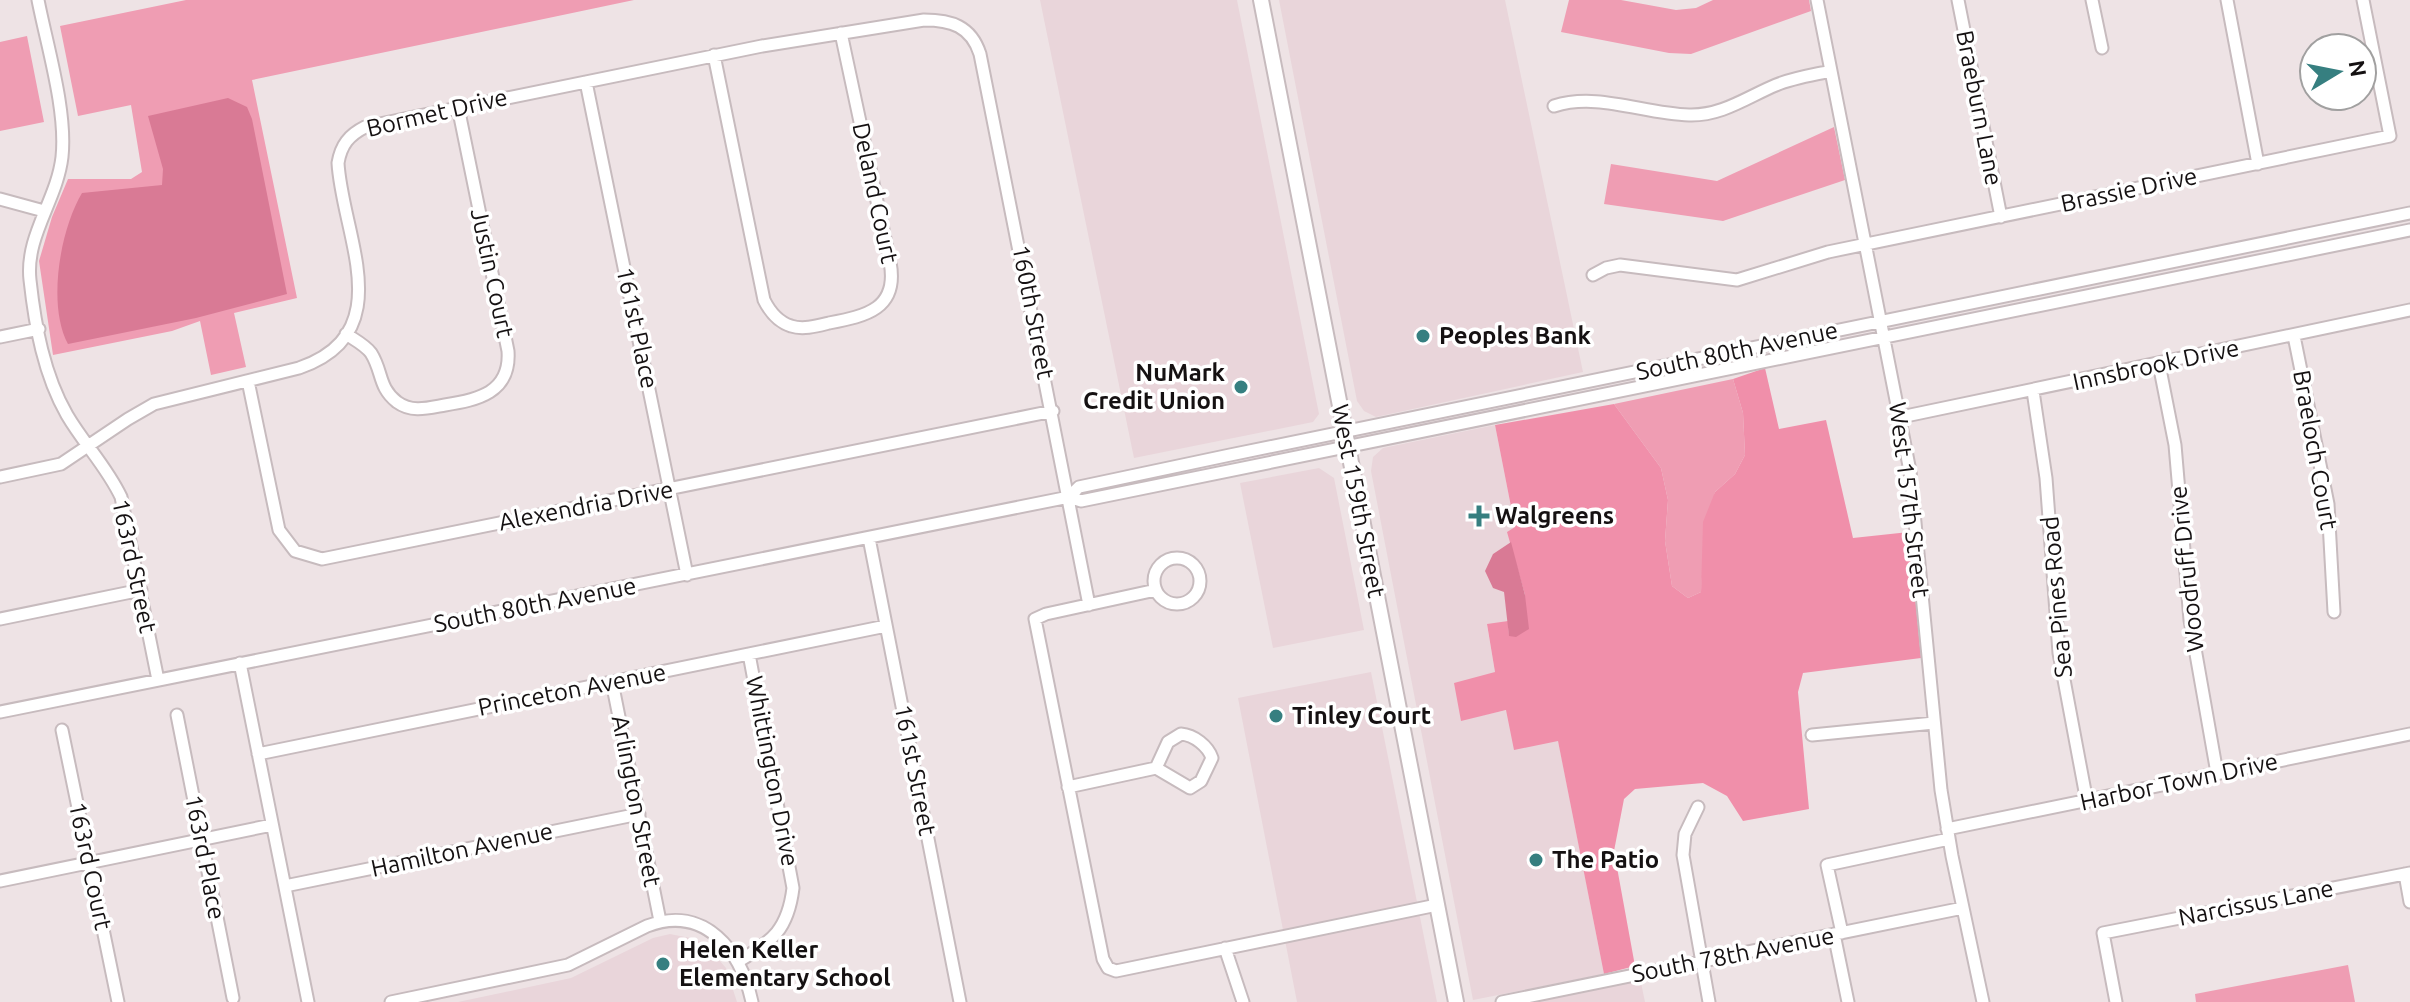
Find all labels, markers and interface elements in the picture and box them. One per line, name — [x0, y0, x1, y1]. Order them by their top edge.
street label: Braeburn Lane — [1951, 28, 2008, 188]
north arrow — [2298, 32, 2378, 112]
text: N — [2344, 58, 2372, 79]
street label: Bormet Drive — [364, 83, 510, 142]
street label: Deland Court — [847, 120, 904, 266]
street label: Brassie Drive — [2058, 162, 2200, 217]
street label: Justin Court — [466, 206, 519, 340]
street label: 160th Street — [1007, 242, 1060, 382]
street label: 161st Place — [611, 265, 664, 391]
street label: South 80th Avenue — [1634, 316, 1840, 385]
place label: Peoples Bank — [1439, 322, 1592, 349]
marker: Peoples Bank — [1414, 327, 1432, 345]
street label: Innsbrook Drive — [2070, 334, 2242, 395]
place label: NuMark Credit Union — [1083, 359, 1226, 414]
street label: Braeloch Court — [2288, 368, 2343, 532]
marker: NuMark Credit Union — [1232, 378, 1250, 396]
street label: West 157th Street — [1884, 401, 1935, 600]
street label: West 159th Street — [1326, 402, 1391, 601]
street label: Alexendria Drive — [496, 475, 676, 536]
street label: Woodruff Drive — [2164, 484, 2209, 654]
street label: 163rd Street — [107, 496, 162, 636]
place label: Walgreens — [1495, 502, 1614, 529]
marker: Walgreens — [1470, 507, 1488, 525]
street label: Sea Pines Road — [2036, 515, 2077, 679]
street label: South 80th Avenue — [431, 572, 638, 637]
street label: Princeton Avenue — [476, 658, 668, 721]
street label: Whittington Drive — [741, 673, 804, 868]
street label: 161st Street — [890, 702, 942, 838]
place label: Tinley Court — [1292, 702, 1431, 729]
marker: Tinley Court — [1267, 707, 1285, 725]
street label: Arlington Street — [607, 713, 666, 889]
street label: Harbor Town Drive — [2077, 747, 2280, 816]
street label: 163rd Place — [180, 792, 231, 922]
street label: 163rd Court — [64, 799, 117, 933]
street label: Hamilton Avenue — [368, 817, 555, 882]
place label: The Patio — [1552, 846, 1659, 873]
marker: The Patio — [1527, 851, 1545, 869]
street label: Narcissus Lane — [2176, 874, 2336, 931]
street label: South 78th Avenue — [1629, 922, 1836, 987]
place label: Helen Keller Elementary School — [679, 936, 891, 991]
marker: Helen Keller Elementary School — [654, 955, 672, 973]

